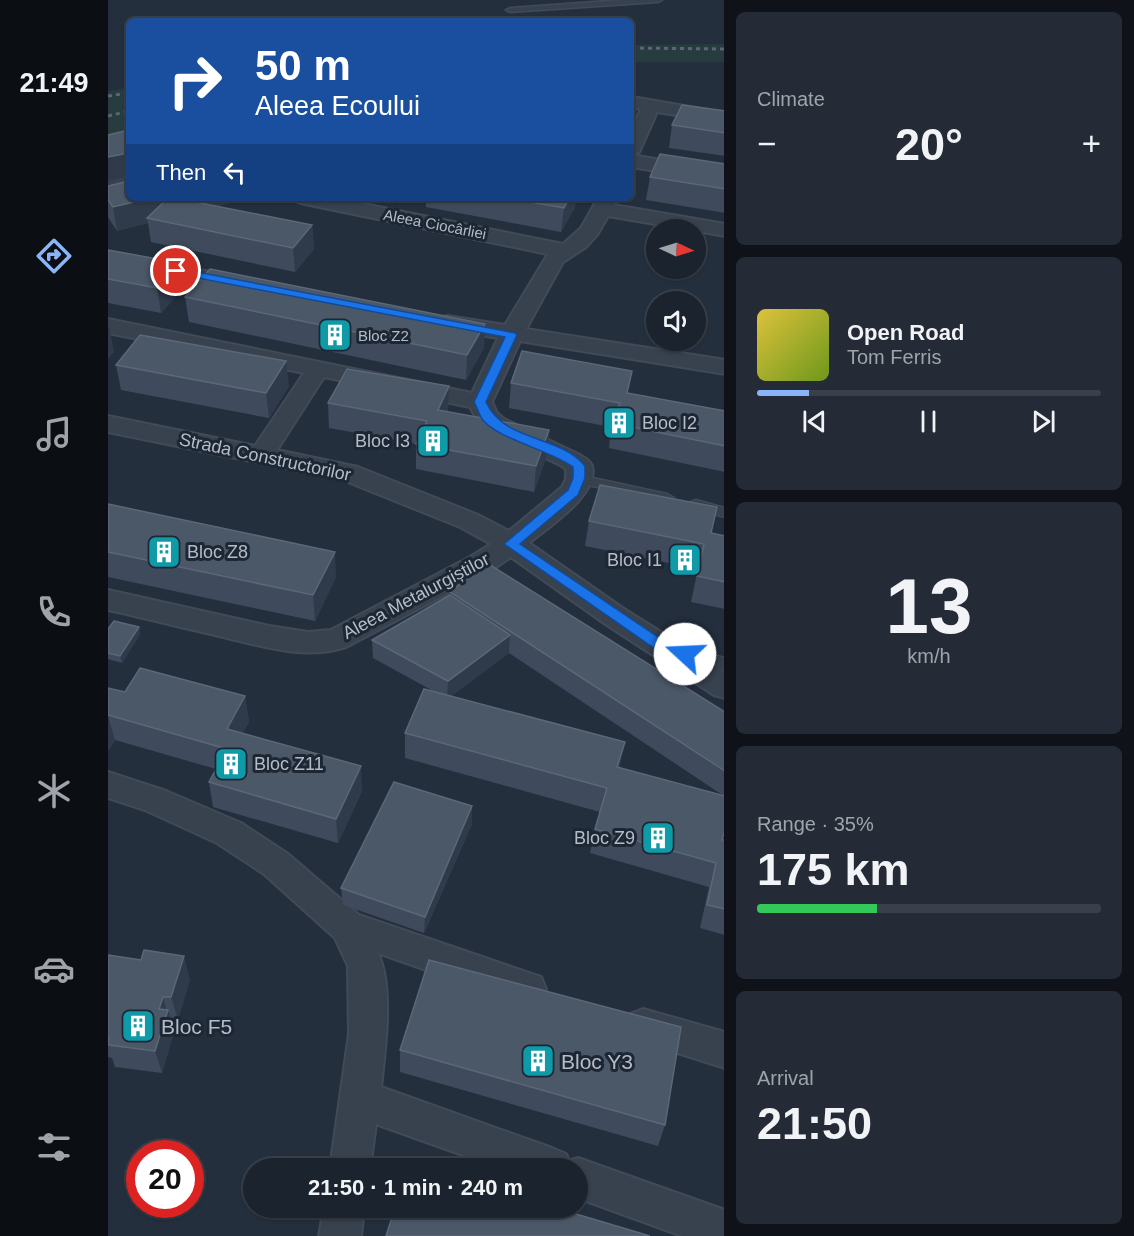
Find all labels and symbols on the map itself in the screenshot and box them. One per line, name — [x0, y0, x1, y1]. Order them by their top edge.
street label: Aleea Ciocârliei — [382, 206, 488, 242]
north arrow — [646, 219, 706, 279]
pin — [150, 245, 201, 296]
building icon: Bloc Z2 — [317, 317, 353, 353]
place label: Bloc Z2 — [358, 327, 409, 344]
building icon: Bloc I2 — [601, 405, 637, 441]
place label: Bloc I2 — [642, 413, 697, 433]
building icon: Bloc I3 — [415, 423, 451, 459]
street label: Strada Constructorilor — [177, 429, 353, 485]
place label: Bloc I3 — [355, 431, 410, 451]
building icon: Bloc Z8 — [146, 534, 182, 570]
place label: Bloc Z8 — [187, 542, 248, 562]
building icon: Bloc I1 — [667, 542, 703, 578]
street label: Aleea Metalurgiștilor — [339, 549, 493, 643]
place label: Bloc I1 — [607, 550, 662, 570]
position arrow — [653, 622, 717, 686]
building icon: Bloc Z11 — [213, 746, 249, 782]
place label: Bloc Z11 — [254, 754, 324, 774]
building icon: Bloc Z9 — [640, 820, 676, 856]
place label: Bloc Z9 — [574, 828, 635, 848]
building icon: Bloc F5 — [120, 1008, 156, 1044]
place label: Bloc F5 — [161, 1015, 232, 1038]
building icon: Bloc Y3 — [520, 1043, 556, 1079]
place label: Bloc Y3 — [561, 1050, 633, 1073]
speed limit sign: 20 — [126, 1140, 204, 1218]

